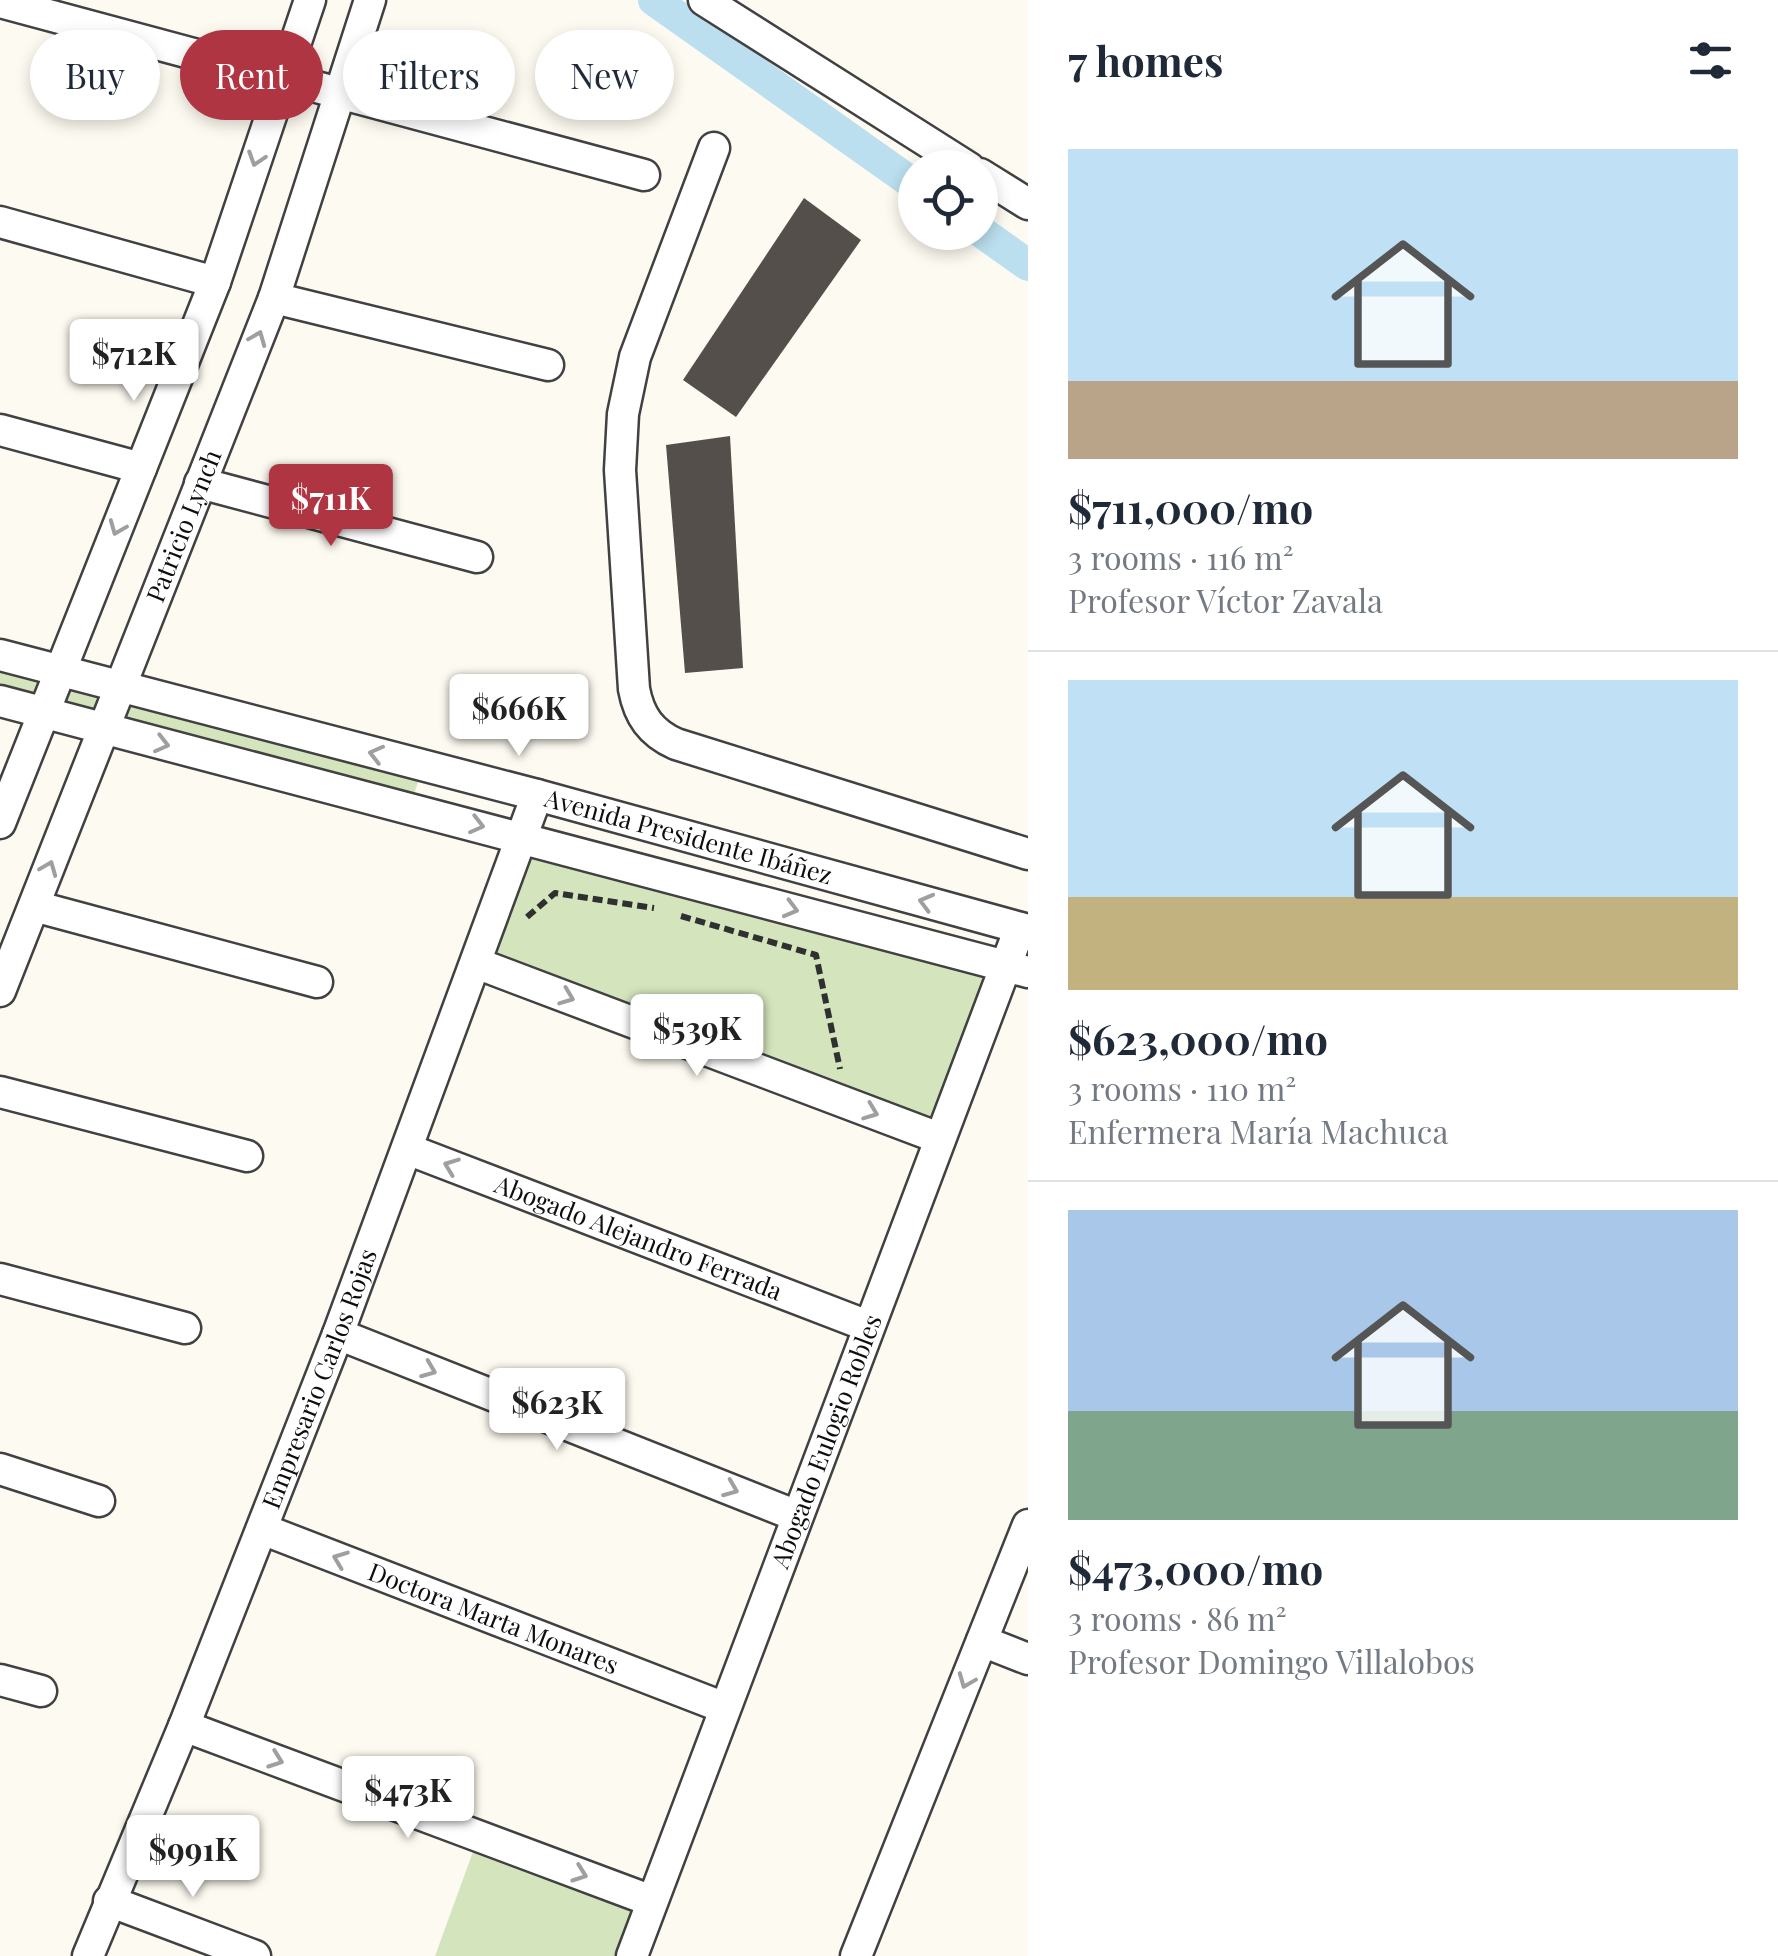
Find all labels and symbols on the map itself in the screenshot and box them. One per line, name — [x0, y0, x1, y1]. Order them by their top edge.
one-way arrow — [247, 149, 267, 166]
pin: $712K — [64, 319, 204, 404]
one-way arrow — [247, 330, 267, 347]
street label: Patricio Lynch — [137, 444, 228, 607]
pin: $711K — [261, 464, 401, 549]
one-way arrow — [108, 518, 128, 536]
pin: $666K — [449, 674, 589, 759]
one-way arrow — [153, 733, 170, 754]
one-way arrow — [368, 744, 385, 765]
street label: Avenida Presidente Ibáñez — [541, 780, 836, 890]
one-way arrow — [468, 813, 485, 834]
one-way arrow — [37, 860, 57, 878]
one-way arrow — [918, 893, 936, 914]
one-way arrow — [782, 897, 799, 918]
one-way arrow — [557, 986, 575, 1006]
pin: $539K — [627, 994, 767, 1079]
one-way arrow — [861, 1100, 879, 1120]
one-way arrow — [443, 1157, 460, 1177]
street label: Abogado Alejandro Ferrada — [490, 1166, 788, 1307]
street label: Empresario Carlos Rojas — [253, 1244, 383, 1513]
street label: Abogado Eulogio Robles — [762, 1309, 888, 1573]
one-way arrow — [419, 1358, 437, 1378]
pin: $623K — [487, 1368, 627, 1453]
one-way arrow — [722, 1478, 739, 1498]
one-way arrow — [332, 1551, 350, 1571]
street label: Doctora Marta Monares — [364, 1554, 624, 1680]
one-way arrow — [957, 1671, 977, 1688]
one-way arrow — [266, 1748, 283, 1769]
pin: $473K — [338, 1756, 478, 1841]
pin: $991K — [123, 1815, 263, 1900]
one-way arrow — [570, 1862, 588, 1882]

